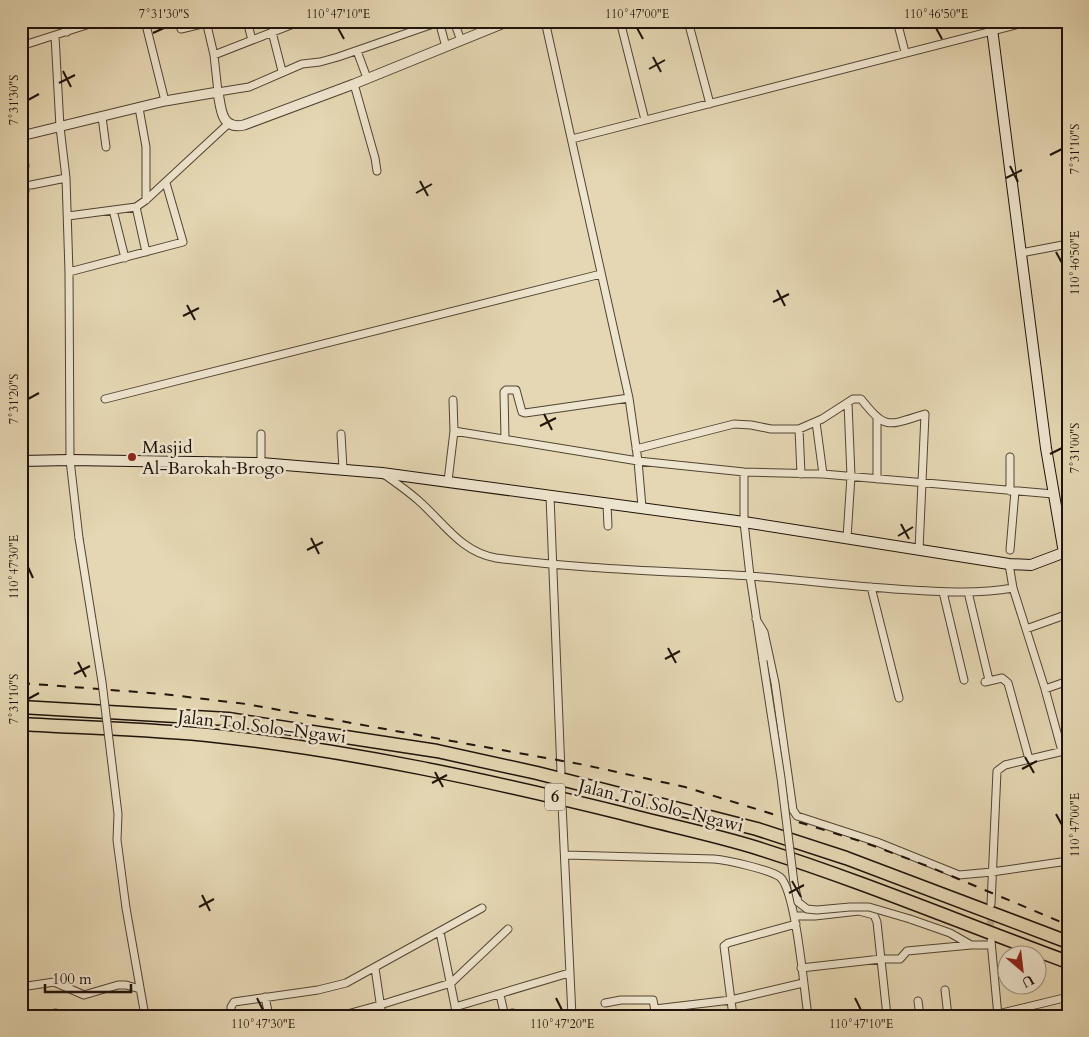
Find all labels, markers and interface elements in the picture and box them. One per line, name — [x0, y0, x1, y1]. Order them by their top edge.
text: 7°31'30"S — [139, 6, 189, 22]
text: 110°47'10"E — [306, 6, 370, 22]
text: 110°47'00"E — [605, 6, 669, 22]
text: 110°46'50"E — [904, 6, 968, 22]
text: 7°31'30"S — [6, 75, 22, 125]
text: 7°31'10"S — [1067, 124, 1083, 174]
text: 110°46'50"E — [1067, 231, 1083, 295]
text: 7°31'20"S — [6, 374, 22, 424]
text: 7°31'00"S — [1067, 423, 1083, 473]
place label: Masjid Al-Barokah Brogo — [142, 435, 284, 481]
marker: Masjid Al-Barokah Brogo — [126, 451, 138, 463]
text: 110°47'30"E — [6, 535, 22, 599]
text: 7°31'10"S — [6, 674, 22, 724]
street label: Jalan Tol Solo–Ngawi — [173, 704, 348, 750]
street label: Jalan Tol Solo–Ngawi — [573, 773, 746, 839]
road number: 6 — [545, 784, 565, 810]
text: 110°47'00"E — [1067, 793, 1083, 857]
north arrow — [996, 944, 1046, 994]
scale bar — [45, 962, 131, 994]
text: 100 m — [52, 969, 92, 989]
text: U — [1018, 970, 1037, 992]
text: 110°47'30"E — [231, 1016, 295, 1032]
text: 110°47'20"E — [530, 1016, 594, 1032]
text: 110°47'10"E — [829, 1016, 893, 1032]

